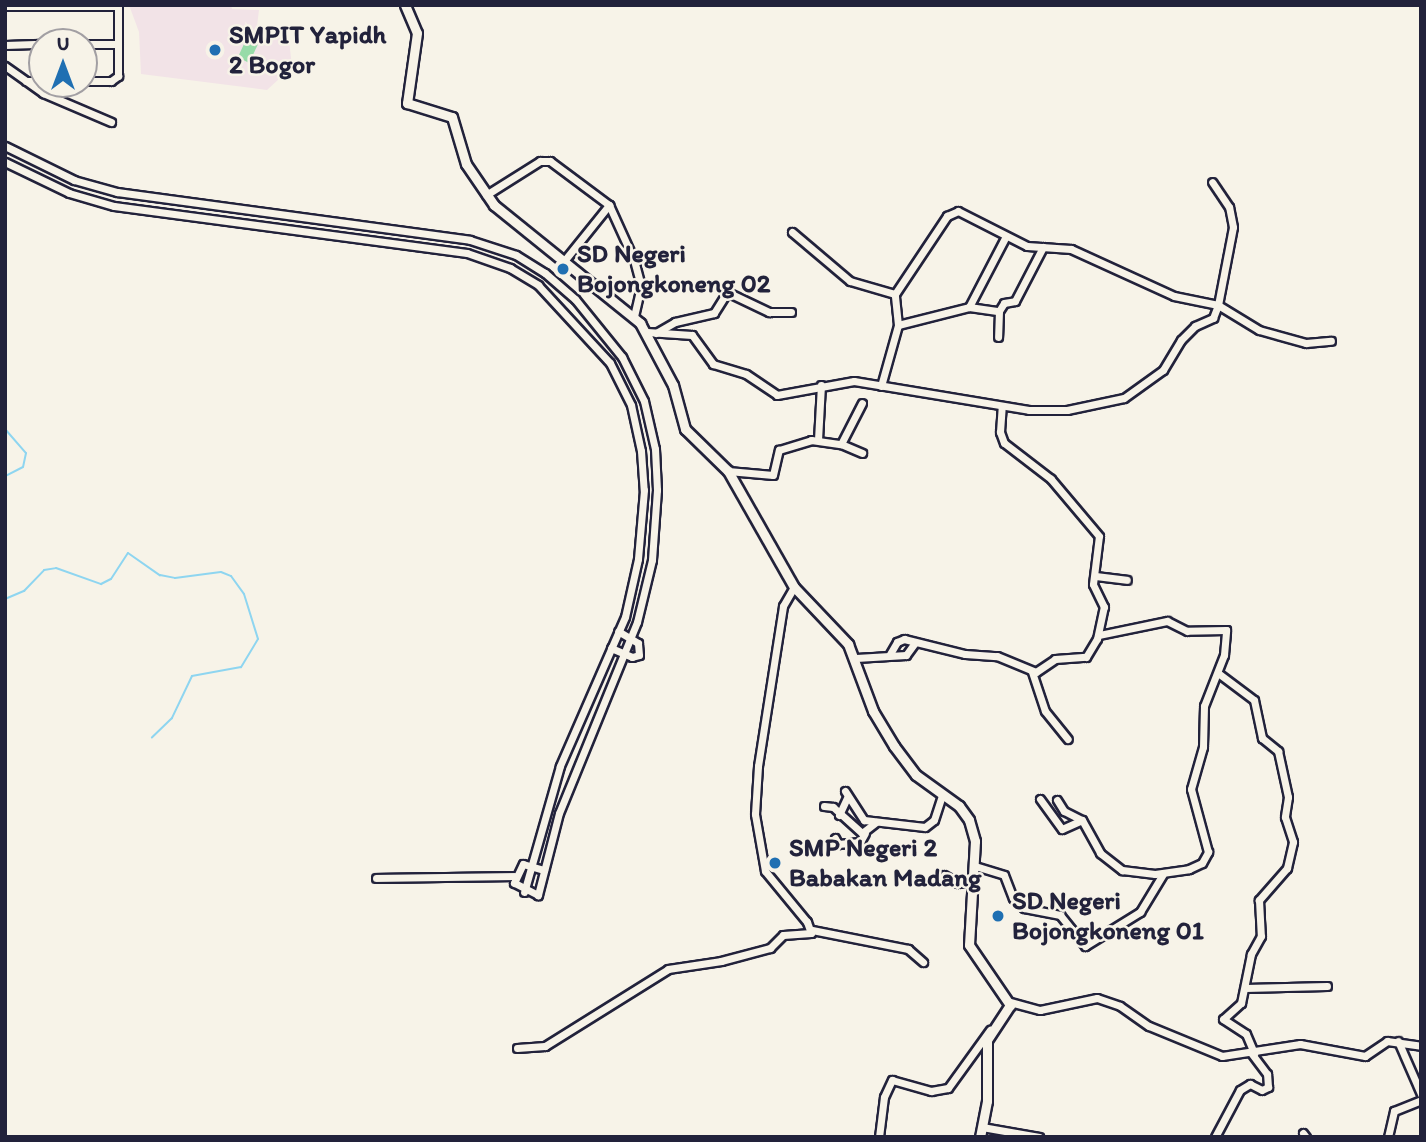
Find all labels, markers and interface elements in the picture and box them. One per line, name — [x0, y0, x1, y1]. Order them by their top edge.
place label: SMPIT Yapidh 2 Bogor — [229, 19, 385, 80]
north arrow — [28, 28, 98, 98]
text: U — [57, 32, 69, 55]
marker: SMPIT Yapidh 2 Bogor — [207, 42, 223, 58]
place label: SD Negeri Bojongkoneng 02 — [577, 238, 770, 300]
marker: SD Negeri Bojongkoneng 02 — [555, 261, 571, 277]
place label: SMP Negeri 2 Babakan Madang — [789, 832, 981, 894]
marker: SMP Negeri 2 Babakan Madang — [767, 855, 783, 871]
place label: SD Negeri Bojongkoneng 01 — [1012, 885, 1204, 946]
marker: SD Negeri Bojongkoneng 01 — [990, 908, 1006, 924]

